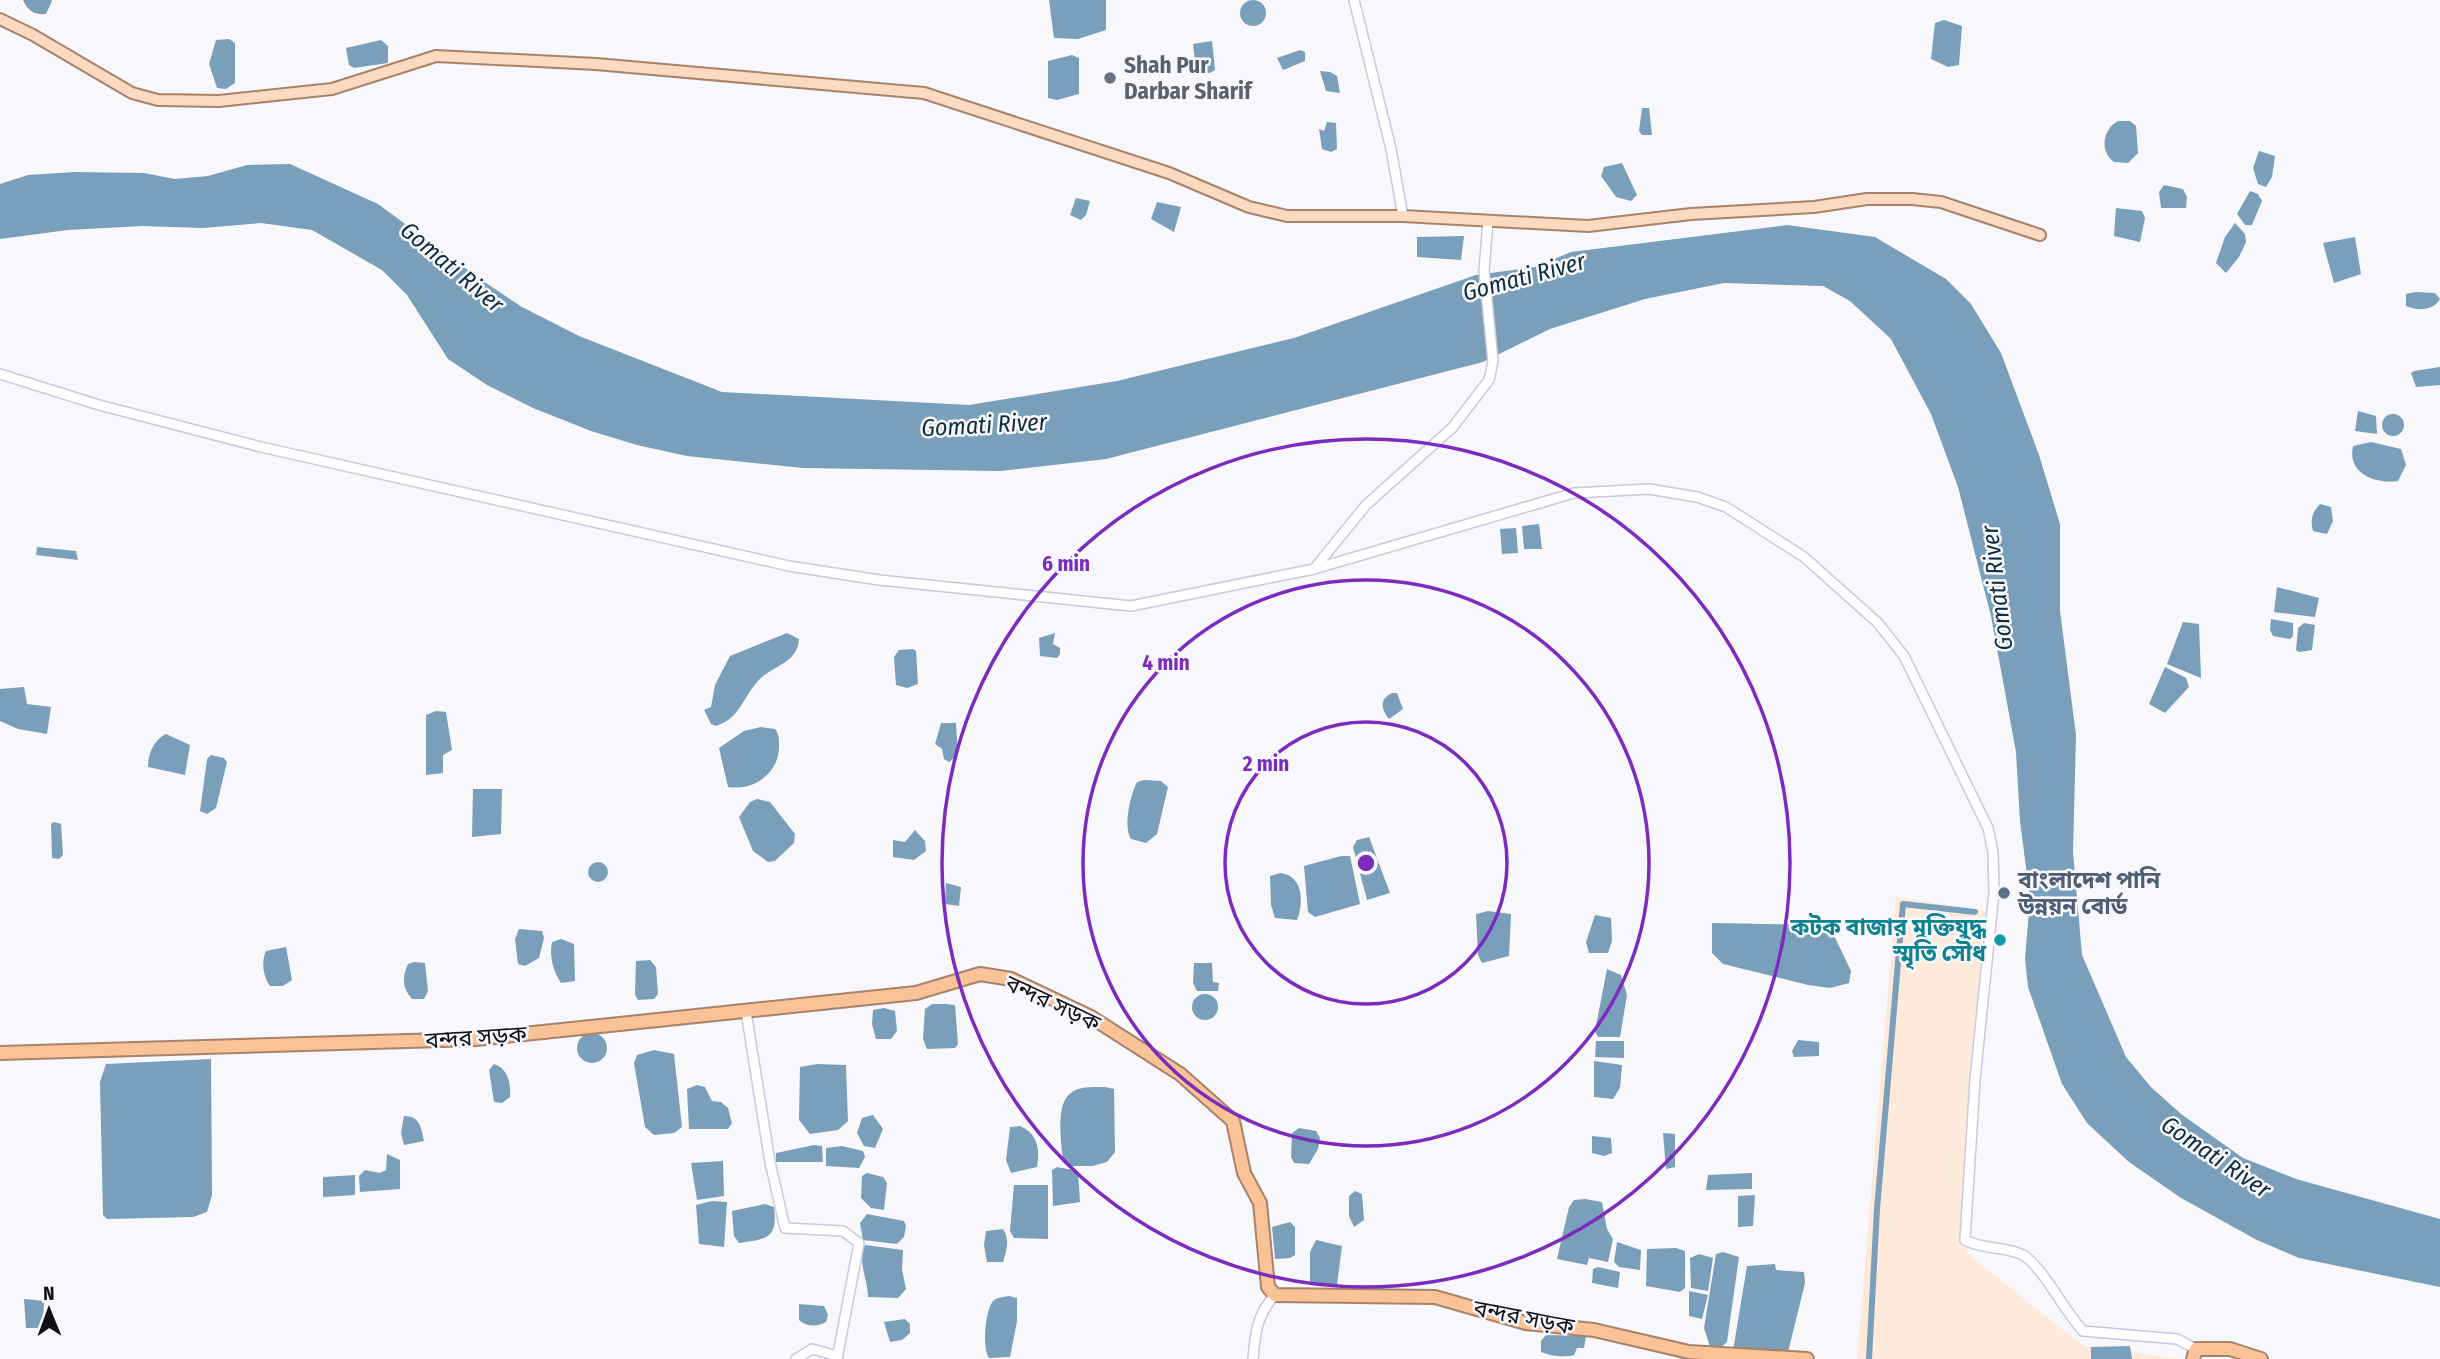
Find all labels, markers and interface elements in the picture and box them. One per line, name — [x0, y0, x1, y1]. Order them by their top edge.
place label: Shah Pur Darbar Sharif — [1124, 51, 1254, 105]
marker: Shah Pur Darbar Sharif — [1102, 70, 1118, 86]
water label: Gomati River — [395, 216, 510, 319]
water label: Gomati River — [1460, 247, 1589, 307]
water label: Gomati River — [920, 408, 1048, 442]
water label: Gomati River — [1975, 523, 2019, 652]
text: 6 min — [1042, 551, 1090, 577]
text: 4 min — [1142, 650, 1190, 676]
text: 2 min — [1242, 751, 1289, 777]
centre of rings — [1354, 851, 1378, 875]
place label: বাংলাদেশ পানি উন্নয়ন বোর্ড — [2017, 866, 2161, 920]
marker: বাংলাদেশ পানি উন্নয়ন বোর্ড — [1996, 885, 2012, 901]
place label: কটক বাজার মুক্তিযুদ্ধ স্মৃতি সৌধ — [1790, 913, 1987, 970]
marker: কটক বাজার মুক্তিযুদ্ধ স্মৃতি সৌধ — [1992, 932, 2008, 948]
street label: বন্দর সড়ক — [1000, 968, 1105, 1037]
street label: বন্দর সড়ক — [423, 1019, 528, 1055]
water label: Gomati River — [2156, 1110, 2277, 1204]
north arrow — [14, 1275, 84, 1345]
text: N — [43, 1282, 55, 1305]
street label: বন্দর সড়ক — [1470, 1293, 1577, 1341]

